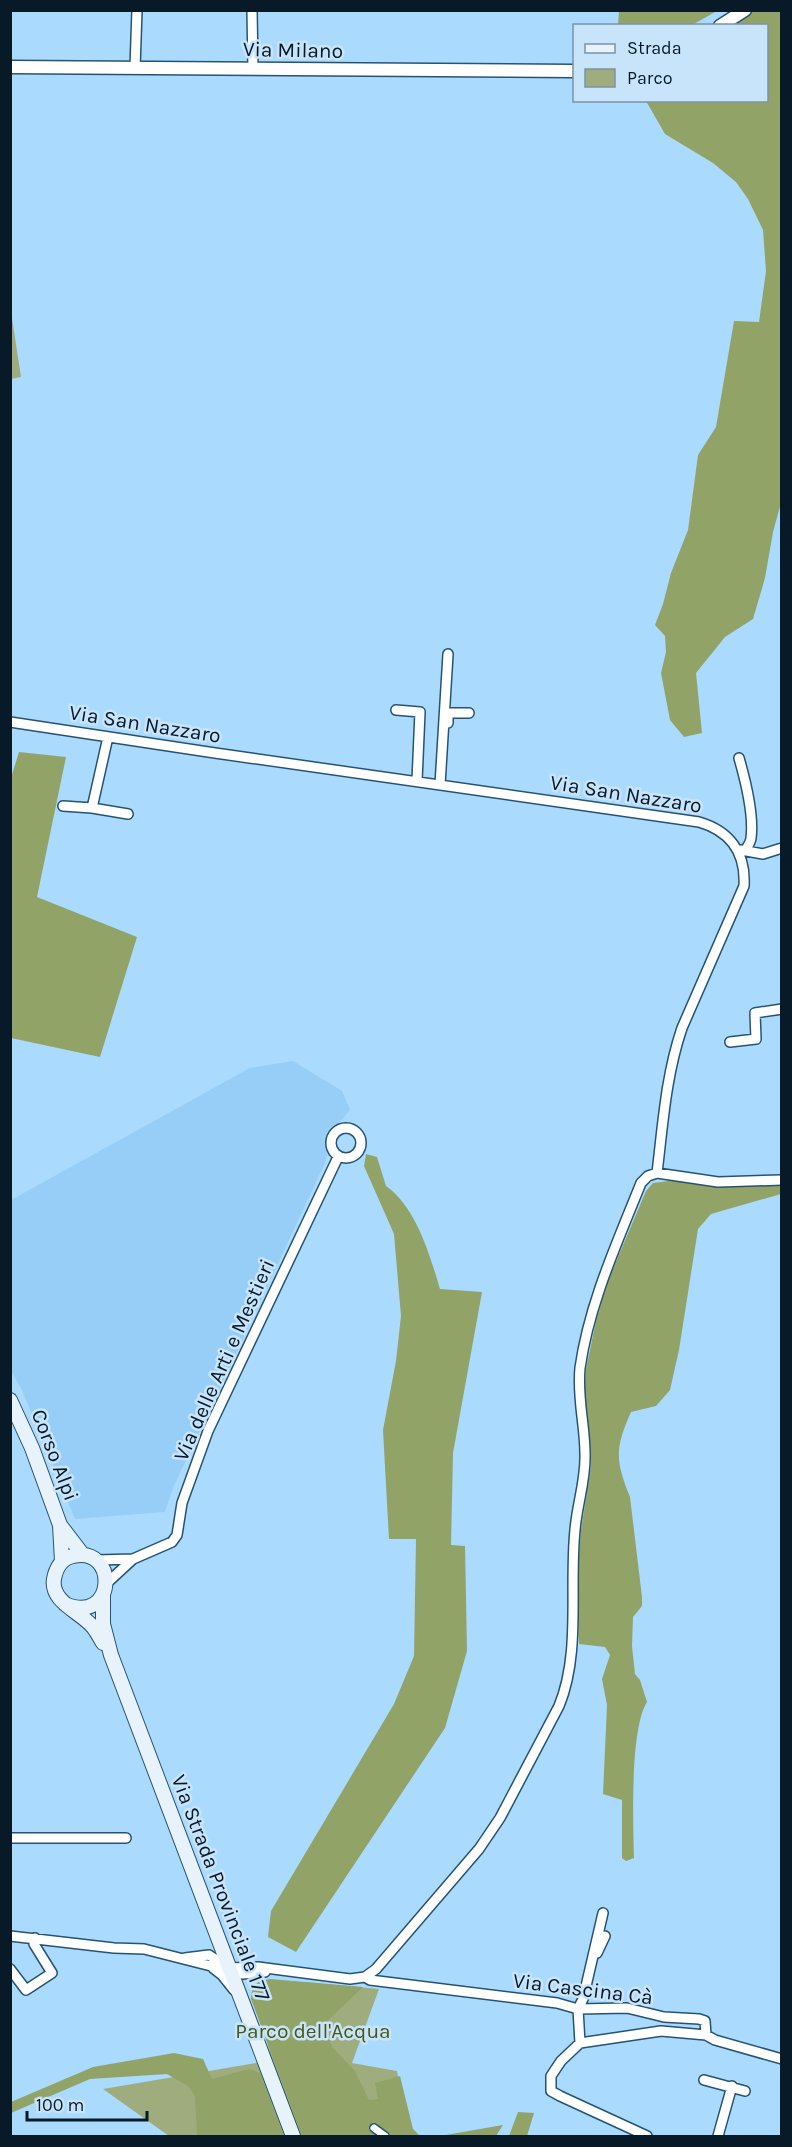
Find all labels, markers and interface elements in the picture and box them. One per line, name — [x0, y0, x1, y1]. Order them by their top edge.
legend — [573, 24, 768, 102]
street label: Via Milano — [243, 37, 343, 63]
text: Strada — [627, 37, 682, 59]
text: Parco — [627, 67, 673, 89]
street label: Via San Nazzaro — [68, 700, 222, 748]
street label: Via San Nazzaro — [549, 770, 703, 818]
street label: Via delle Arti e Mestieri — [169, 1255, 279, 1465]
street label: Corso Alpi — [27, 1406, 83, 1504]
street label: Via Strada Provinciale 177 — [167, 1771, 275, 2005]
street label: Via Cascina Cà — [512, 1969, 654, 2009]
park label: Parco dell'Acqua — [235, 2019, 391, 2043]
scale bar — [27, 2084, 147, 2122]
text: 100 m — [36, 2094, 84, 2116]

